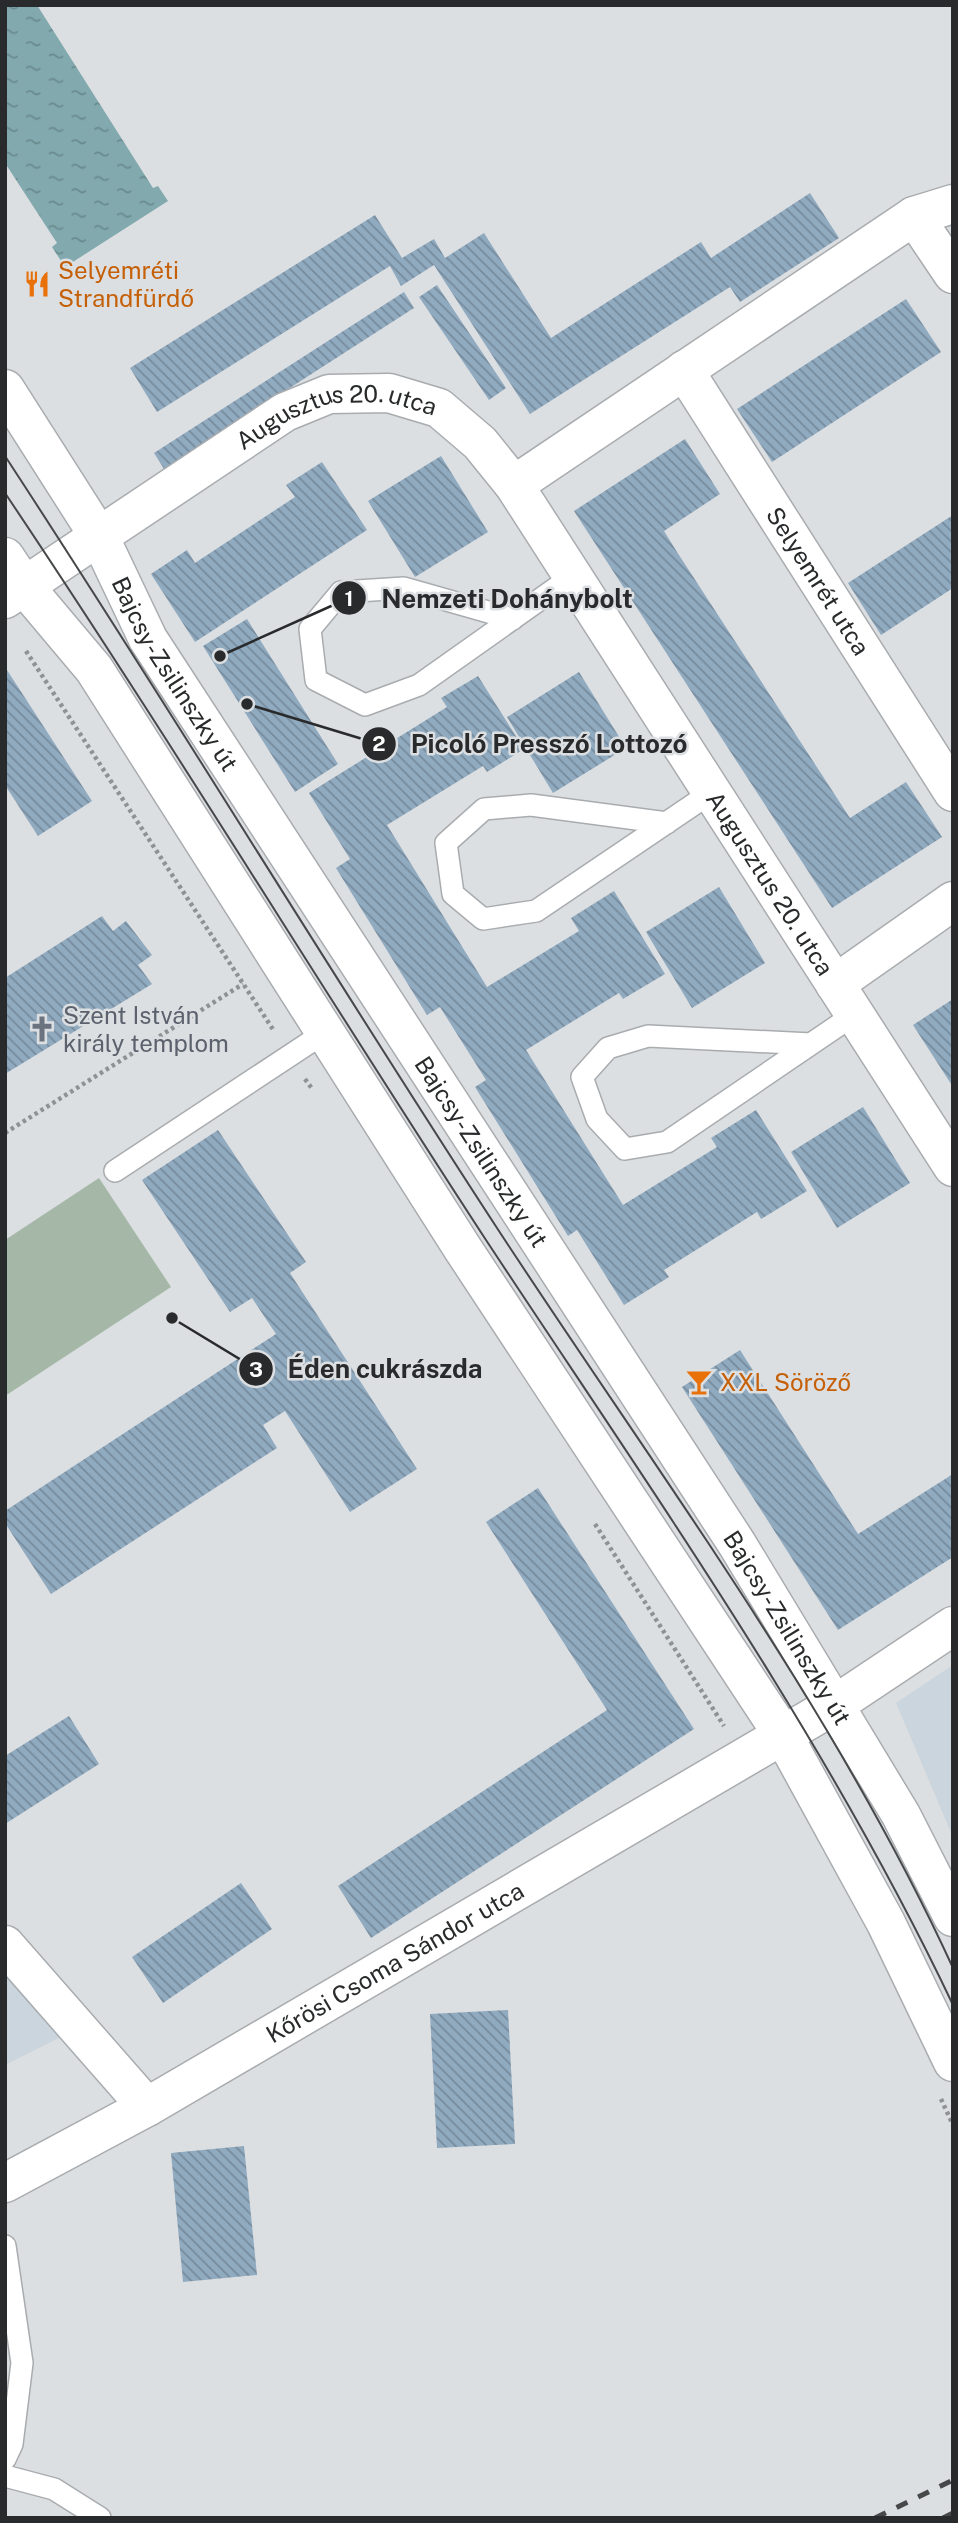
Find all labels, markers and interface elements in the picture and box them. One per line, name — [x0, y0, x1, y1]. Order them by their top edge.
place label: Selyemréti Strandfürdő — [58, 256, 194, 312]
restaurant icon: Selyemréti Strandfürdő — [22, 269, 52, 299]
street label: Augusztus 20. utca — [230, 379, 440, 455]
street label: Selyemrét utca — [761, 502, 876, 660]
street label: Bajcsy-Zsilinszky út — [106, 572, 244, 776]
callout: Nemzeti Dohánybolt — [332, 575, 647, 622]
text: Nemzeti Dohánybolt — [381, 583, 633, 614]
text: 1 — [345, 586, 354, 611]
callout: Picoló Presszó Lottozó — [362, 721, 702, 768]
text: Picoló Presszó Lottozó — [411, 728, 687, 759]
text: 2 — [372, 731, 386, 756]
street label: Augusztus 20. utca — [701, 786, 840, 980]
place label: Szent István király templom — [63, 1001, 229, 1057]
church icon: Szent István király templom — [27, 1014, 57, 1044]
street label: Bajcsy-Zsilinszky út — [409, 1051, 554, 1252]
callout: Éden cukrászda — [238, 1346, 496, 1393]
text: Éden cukrászda — [288, 1353, 482, 1384]
text: 3 — [249, 1357, 263, 1382]
bar icon: XXL Söröző — [684, 1367, 714, 1397]
place label: XXL Söröző — [720, 1368, 851, 1396]
street label: Bajcsy-Zsilinszky út — [718, 1525, 857, 1730]
street label: Kőrösi Csoma Sándor utca — [261, 1876, 528, 2048]

